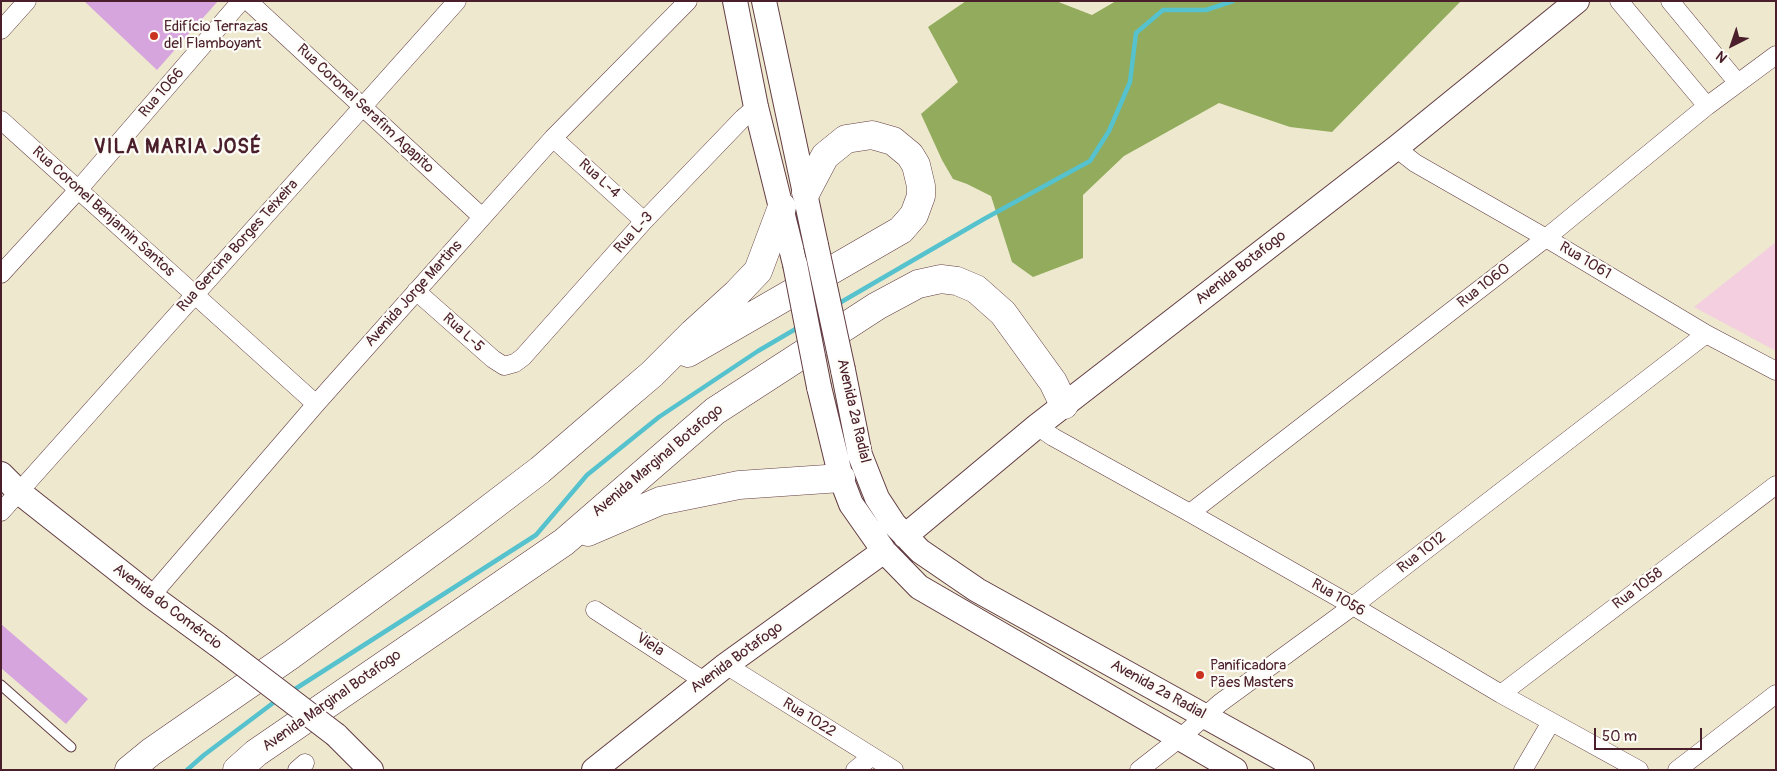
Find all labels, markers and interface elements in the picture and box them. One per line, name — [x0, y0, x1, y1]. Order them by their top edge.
place label: Edifício Terrazas del Flamboyant — [164, 18, 268, 53]
north arrow — [1707, 20, 1757, 70]
marker: Edifício Terrazas del Flamboyant — [148, 30, 160, 42]
street label: Rua Coronel Serafim Agapito — [293, 41, 437, 177]
text: N — [1713, 47, 1731, 66]
street label: Rua 1066 — [136, 64, 188, 122]
district label: VILA MARIA JOSÉ — [92, 136, 264, 160]
street label: Rua Coronel Benjamin Santos — [28, 143, 178, 281]
street label: Rua L-4 — [574, 156, 624, 202]
street label: Rua Gercina Borges Teixeira — [174, 176, 302, 316]
street label: Rua L-3 — [611, 209, 657, 257]
street label: Avenida Botafogo — [1192, 227, 1290, 309]
street label: Avenida Jorge Martins — [362, 237, 466, 351]
street label: Rua 1061 — [1556, 239, 1614, 283]
street label: Rua 1060 — [1454, 260, 1514, 312]
street label: Rua L-5 — [439, 310, 487, 356]
street label: Avenida 2ª Radial — [832, 357, 874, 465]
street label: Avenida Marginal Botafogo — [589, 401, 727, 521]
street label: Rua 1012 — [1394, 528, 1450, 578]
street label: Avenida do Comércio — [109, 560, 225, 654]
street label: Rua 1058 — [1609, 564, 1667, 614]
street label: Rua 1056 — [1308, 575, 1368, 621]
street label: Avenida Botafogo — [687, 618, 787, 698]
street label: Viela — [633, 629, 667, 661]
street label: Avenida Marginal Botafogo — [259, 646, 405, 756]
street label: Avenida 2ª Radial — [1107, 656, 1209, 724]
place label: Panificadora Pães Masters — [1210, 657, 1293, 692]
marker: Panificadora Pães Masters — [1194, 669, 1206, 681]
street label: Rua 1022 — [779, 695, 839, 741]
scale bar — [1597, 718, 1704, 750]
text: 50 m — [1602, 727, 1637, 746]

